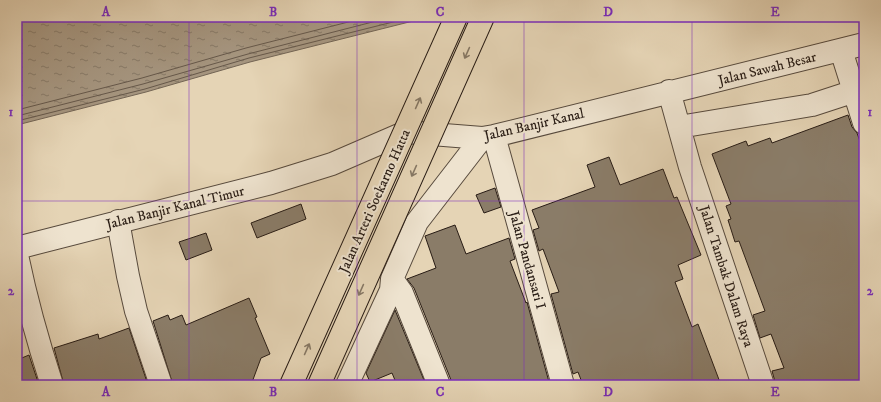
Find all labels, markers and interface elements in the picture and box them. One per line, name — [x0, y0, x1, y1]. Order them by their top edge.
text: A — [101, 4, 111, 20]
text: B — [269, 4, 277, 20]
text: C — [436, 4, 445, 20]
text: D — [603, 4, 613, 20]
text: E — [770, 4, 780, 20]
one-way arrow — [463, 46, 470, 58]
street label: Jalan Sawah Besar — [714, 48, 819, 90]
one-way arrow — [415, 97, 422, 109]
text: 1 — [9, 104, 14, 120]
text: 1 — [868, 104, 873, 120]
street label: Jalan Banjir Kanal — [480, 105, 587, 146]
street label: Jalan Arteri Soekarno Hatta — [334, 127, 415, 278]
one-way arrow — [410, 165, 417, 177]
street label: Jalan Banjir Kanal Timur — [102, 182, 247, 234]
street label: Jalan Tambak Dalam Raya — [694, 201, 757, 349]
street label: Jalan Pandansari I — [504, 207, 550, 312]
text: 2 — [8, 283, 15, 299]
text: 2 — [867, 283, 874, 299]
one-way arrow — [357, 284, 365, 296]
one-way arrow — [304, 344, 311, 356]
text: A — [101, 384, 111, 400]
text: B — [269, 384, 277, 400]
text: C — [436, 384, 445, 400]
text: D — [603, 384, 613, 400]
text: E — [770, 384, 780, 400]

